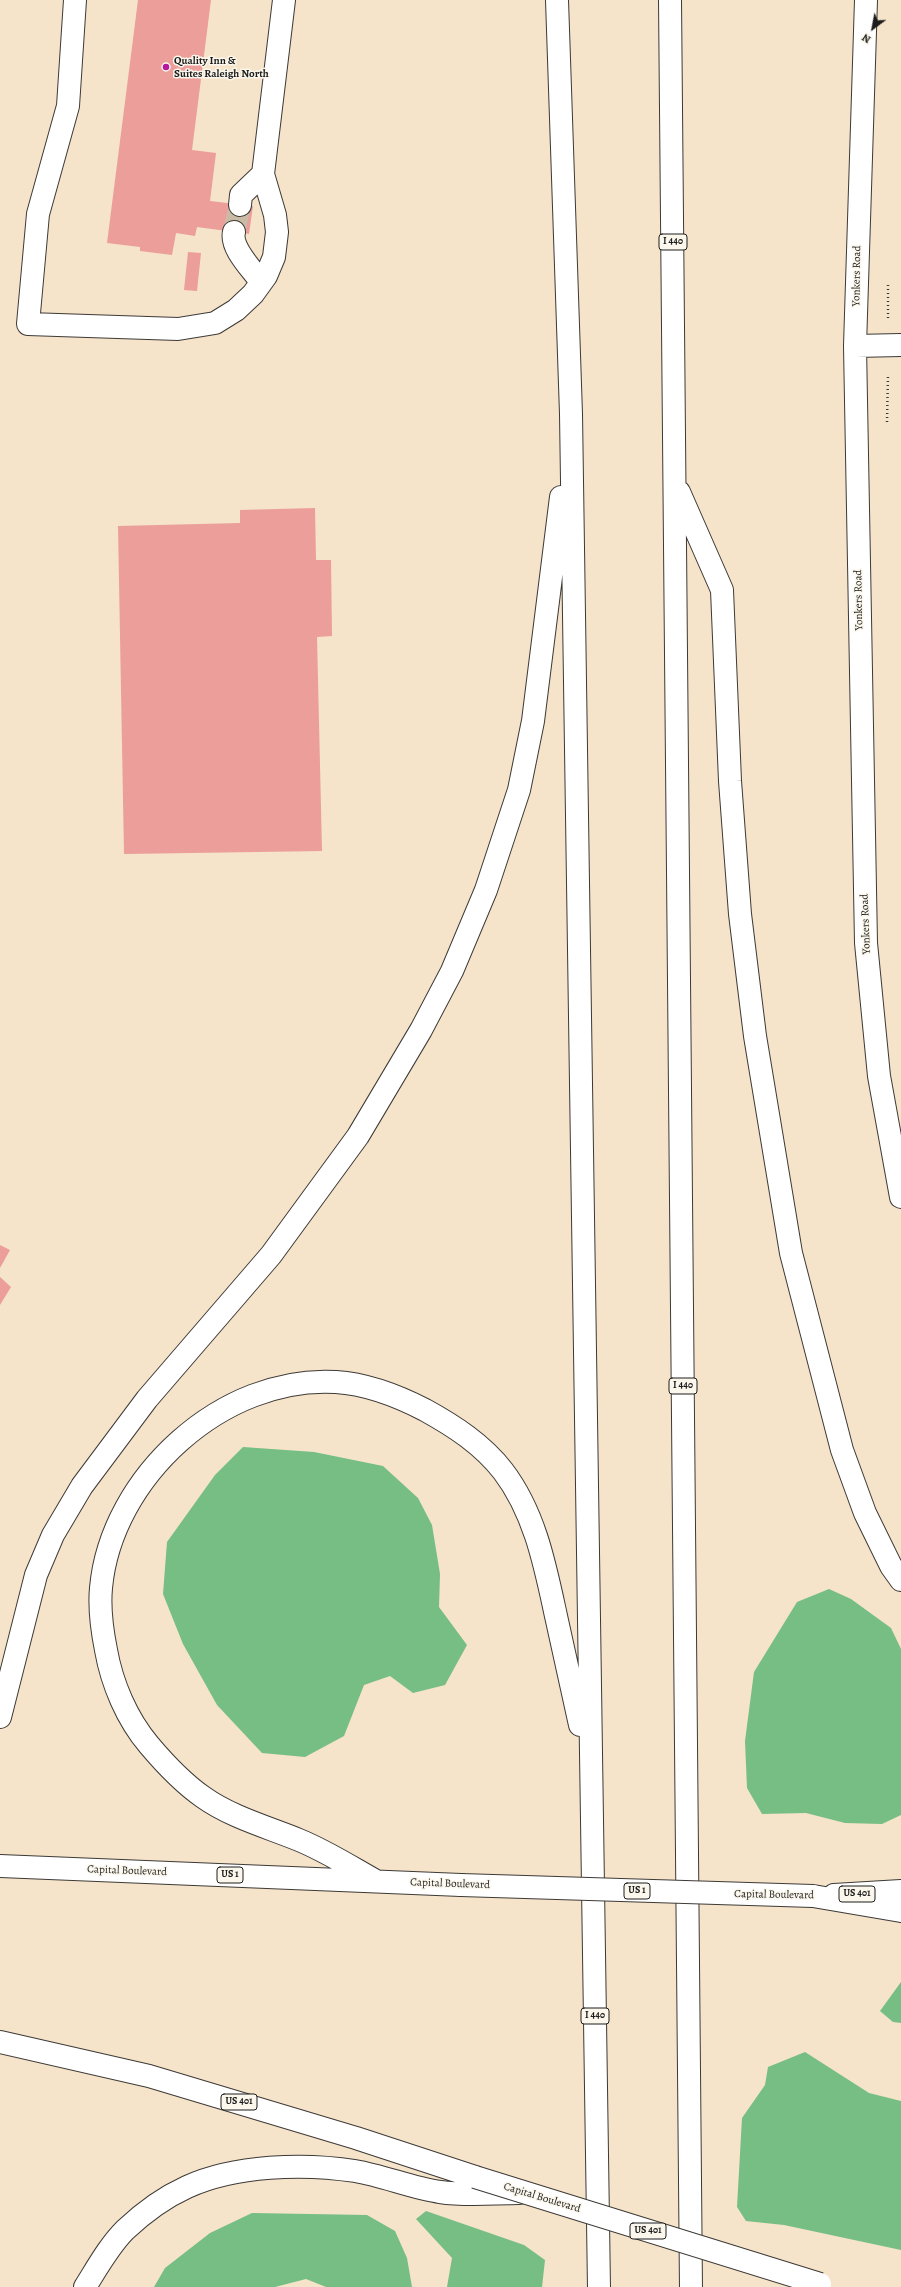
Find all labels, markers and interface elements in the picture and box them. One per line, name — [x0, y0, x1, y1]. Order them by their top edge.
north arrow — [853, 8, 893, 48]
text: N — [859, 30, 874, 47]
place label: Quality Inn & Suites Raleigh North — [174, 54, 269, 80]
marker: Quality Inn & Suites Raleigh North — [161, 62, 171, 72]
road number: I 440 — [659, 234, 687, 250]
street label: Yonkers Road — [850, 245, 864, 307]
street label: Yonkers Road — [852, 569, 866, 631]
street label: Yonkers Road — [858, 893, 874, 955]
road number: I 440 — [669, 1378, 697, 1394]
street label: Capital Boulevard — [87, 1863, 167, 1879]
road number: US 1 — [217, 1867, 243, 1883]
street label: Capital Boulevard — [410, 1876, 490, 1892]
road number: US 1 — [624, 1883, 650, 1899]
road number: US 401 — [839, 1886, 875, 1902]
street label: Capital Boulevard — [734, 1888, 814, 1902]
road number: I 440 — [581, 2008, 609, 2024]
road number: US 401 — [221, 2094, 257, 2110]
street label: Capital Boulevard — [502, 2180, 582, 2216]
road number: US 401 — [630, 2223, 666, 2239]

